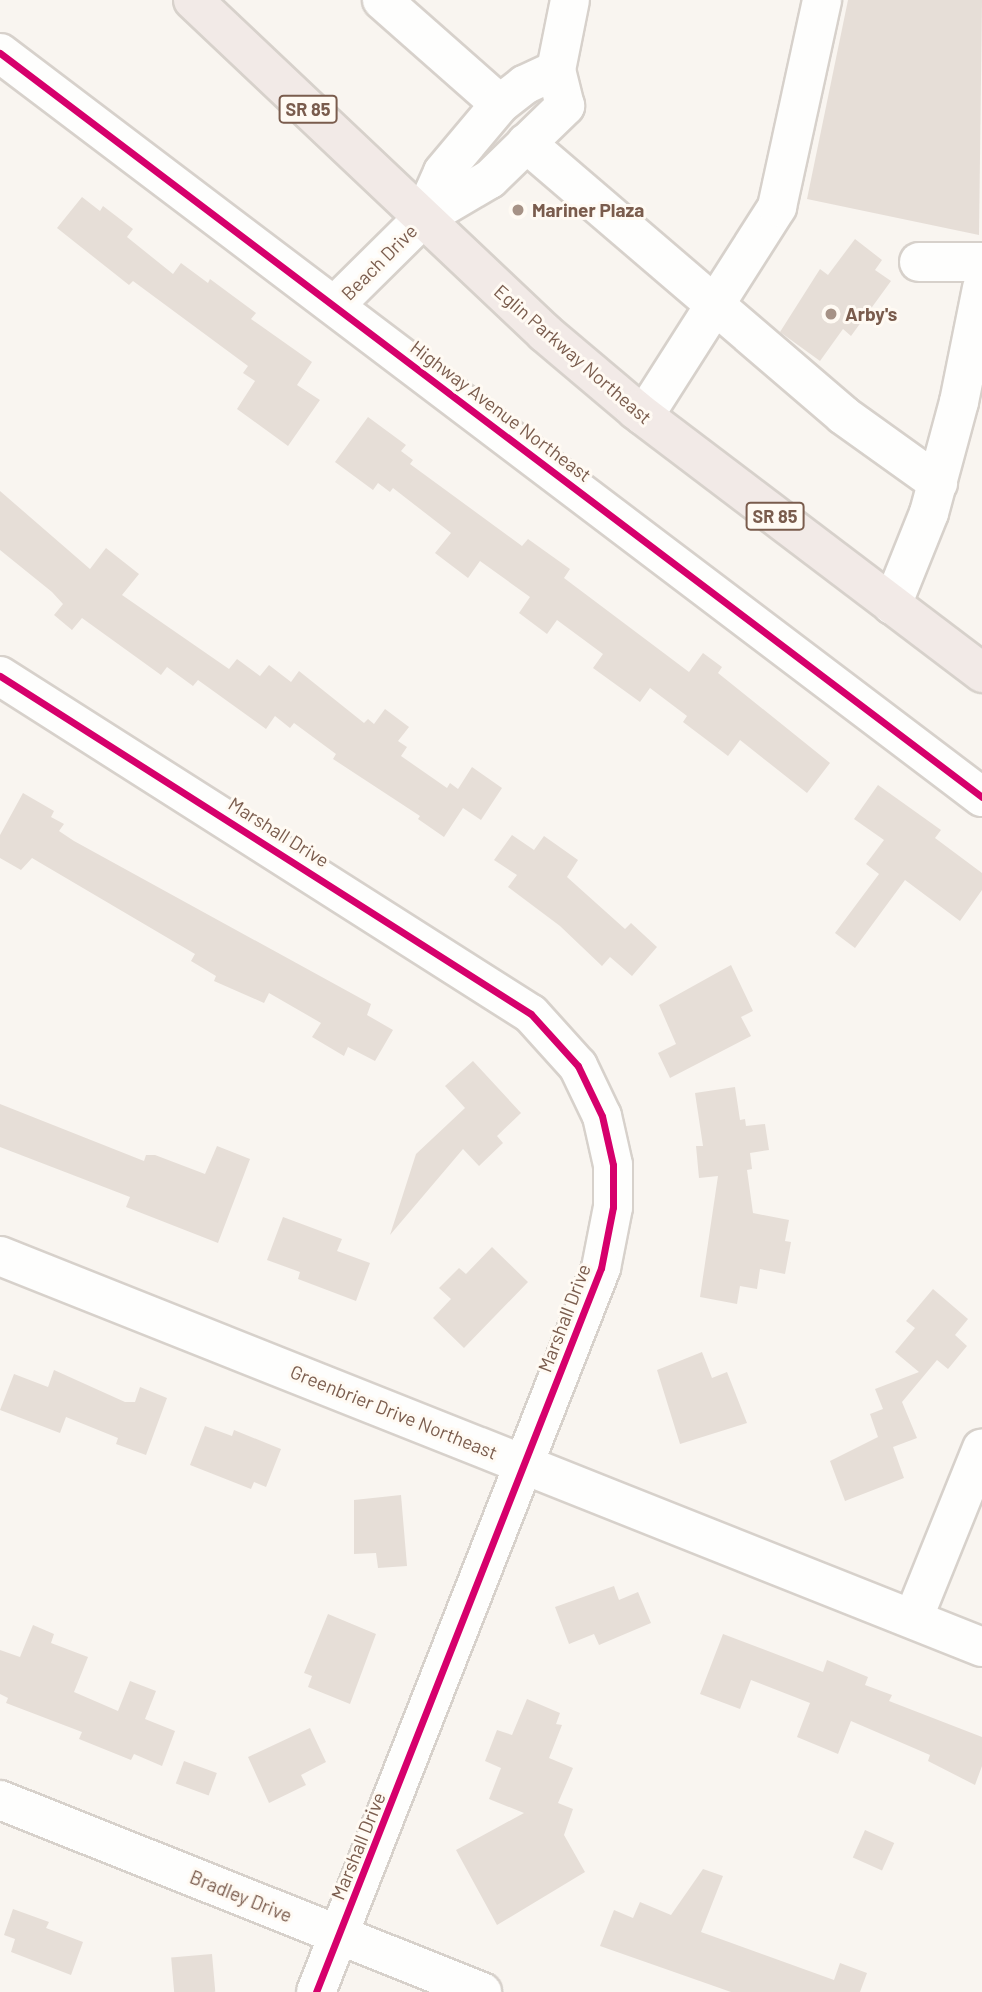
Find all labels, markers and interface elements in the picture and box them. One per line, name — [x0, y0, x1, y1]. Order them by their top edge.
road number: SR 85 — [278, 94, 338, 124]
place label: Mariner Plaza — [532, 199, 644, 221]
marker: Mariner Plaza — [510, 202, 526, 218]
street label: Beach Drive — [336, 219, 422, 305]
street label: Eglin Parkway Northeast — [490, 279, 656, 429]
place label: Arby's — [845, 303, 897, 325]
marker: Arby's — [823, 306, 839, 322]
street label: Highway Avenue Northeast — [406, 336, 596, 486]
road number: SR 85 — [745, 502, 805, 530]
street label: Marshall Drive — [225, 792, 333, 872]
street label: Marshall Drive — [533, 1261, 595, 1375]
street label: Greenbrier Drive Northeast — [287, 1360, 501, 1464]
street label: Marshall Drive — [326, 1789, 390, 1903]
street label: Bradley Drive — [187, 1865, 295, 1927]

